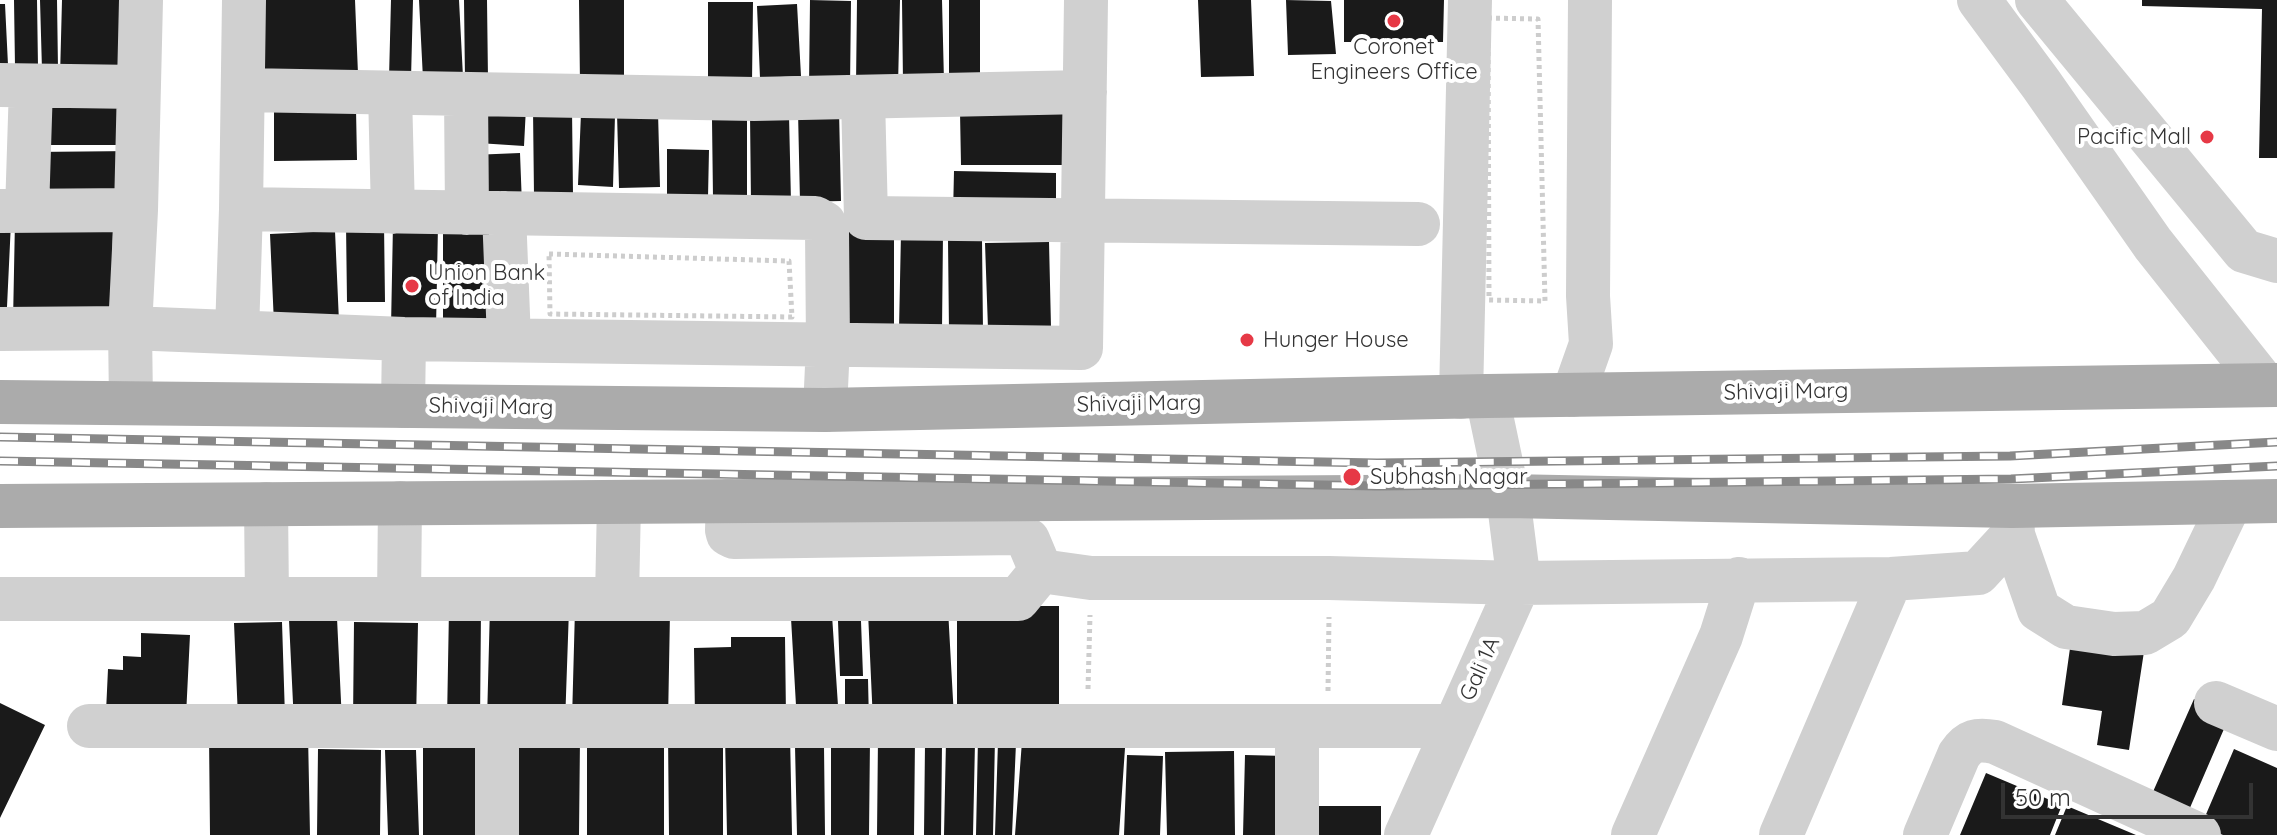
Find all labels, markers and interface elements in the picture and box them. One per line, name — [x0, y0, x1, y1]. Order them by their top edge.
marker: Coronet Engineers Office — [1385, 12, 1403, 30]
place label: Coronet Engineers Office — [1310, 34, 1478, 86]
place label: Pacific Mall — [2077, 124, 2191, 150]
marker: Pacific Mall — [2198, 128, 2216, 146]
place label: Union Bank of India — [428, 260, 545, 312]
marker: Union Bank of India — [403, 277, 421, 295]
place label: Hunger House — [1263, 327, 1409, 353]
marker: Hunger House — [1238, 331, 1256, 349]
street label: Shivaji Marg — [1724, 378, 1848, 406]
street label: Shivaji Marg — [1077, 390, 1201, 418]
street label: Shivaji Marg — [429, 393, 553, 421]
place label: Subhash Nagar — [1370, 464, 1528, 490]
marker: Subhash Nagar — [1341, 466, 1363, 488]
street label: Gali 1A — [1454, 633, 1506, 705]
scale bar — [2005, 767, 2257, 817]
text: 50 m — [2015, 782, 2071, 812]

